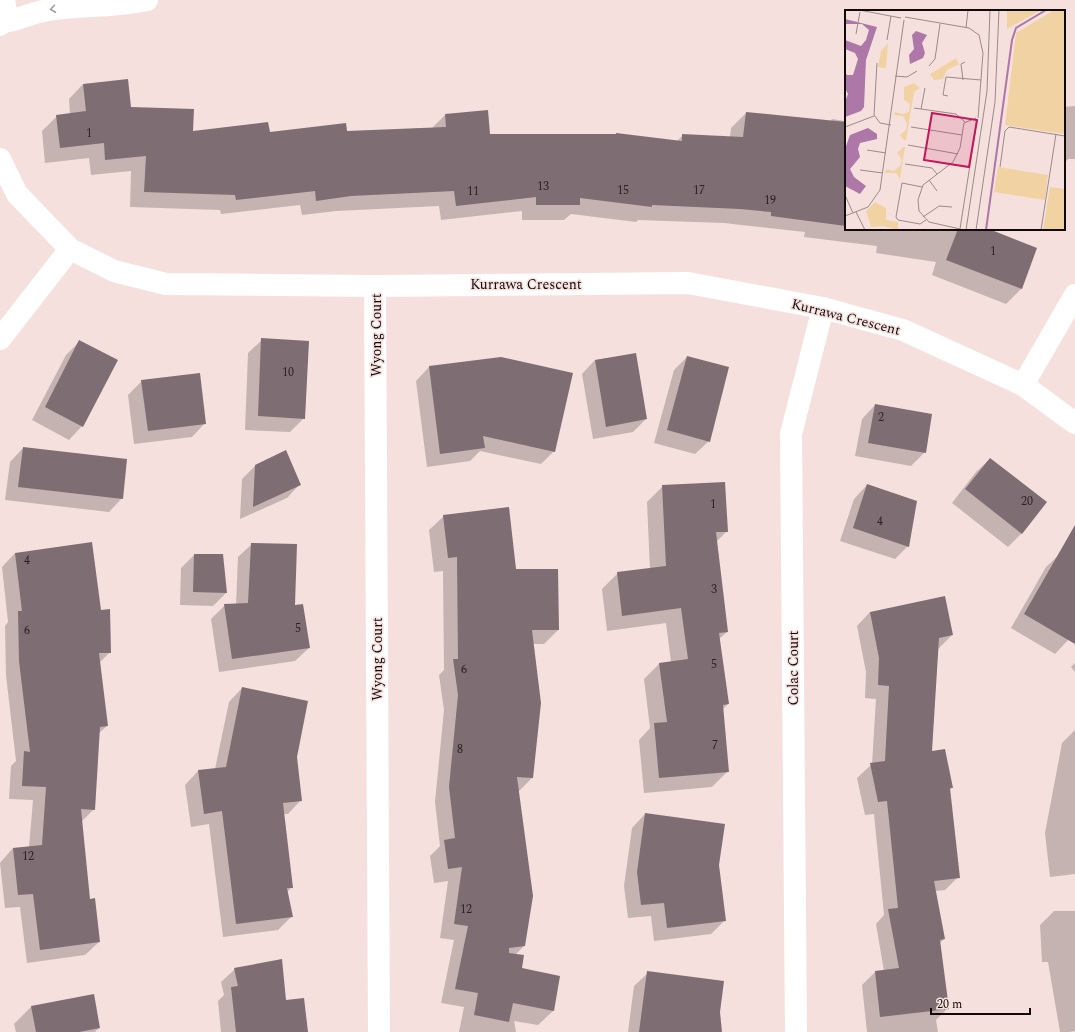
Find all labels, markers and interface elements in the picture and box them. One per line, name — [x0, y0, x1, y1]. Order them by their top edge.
one-way arrow — [50, 4, 56, 13]
inset map — [845, 10, 1065, 230]
house number: 1 — [86, 124, 92, 143]
house number: 13 — [537, 177, 549, 196]
house number: 15 — [617, 181, 629, 200]
house number: 17 — [693, 181, 705, 200]
house number: 11 — [467, 182, 479, 201]
house number: 19 — [764, 191, 776, 210]
house number: 1 — [990, 242, 996, 261]
street label: Kurrawa Crescent — [470, 274, 582, 295]
street label: Wyong Court — [366, 293, 387, 377]
street label: Kurrawa Crescent — [789, 293, 903, 341]
house number: 10 — [282, 363, 294, 382]
house number: 2 — [878, 408, 884, 427]
house number: 20 — [1021, 492, 1033, 511]
house number: 1 — [710, 495, 716, 514]
house number: 4 — [877, 512, 883, 531]
house number: 4 — [24, 551, 30, 570]
house number: 3 — [711, 580, 717, 599]
street label: Wyong Court — [367, 617, 388, 701]
house number: 5 — [295, 619, 301, 638]
house number: 6 — [24, 621, 30, 640]
street label: Colac Court — [783, 630, 804, 705]
house number: 5 — [711, 655, 717, 674]
house number: 6 — [461, 660, 467, 679]
house number: 7 — [712, 736, 718, 755]
house number: 8 — [457, 740, 463, 759]
house number: 12 — [22, 847, 34, 866]
house number: 12 — [460, 900, 472, 919]
scale bar — [931, 990, 1030, 1016]
text: 20 m — [937, 995, 962, 1014]

